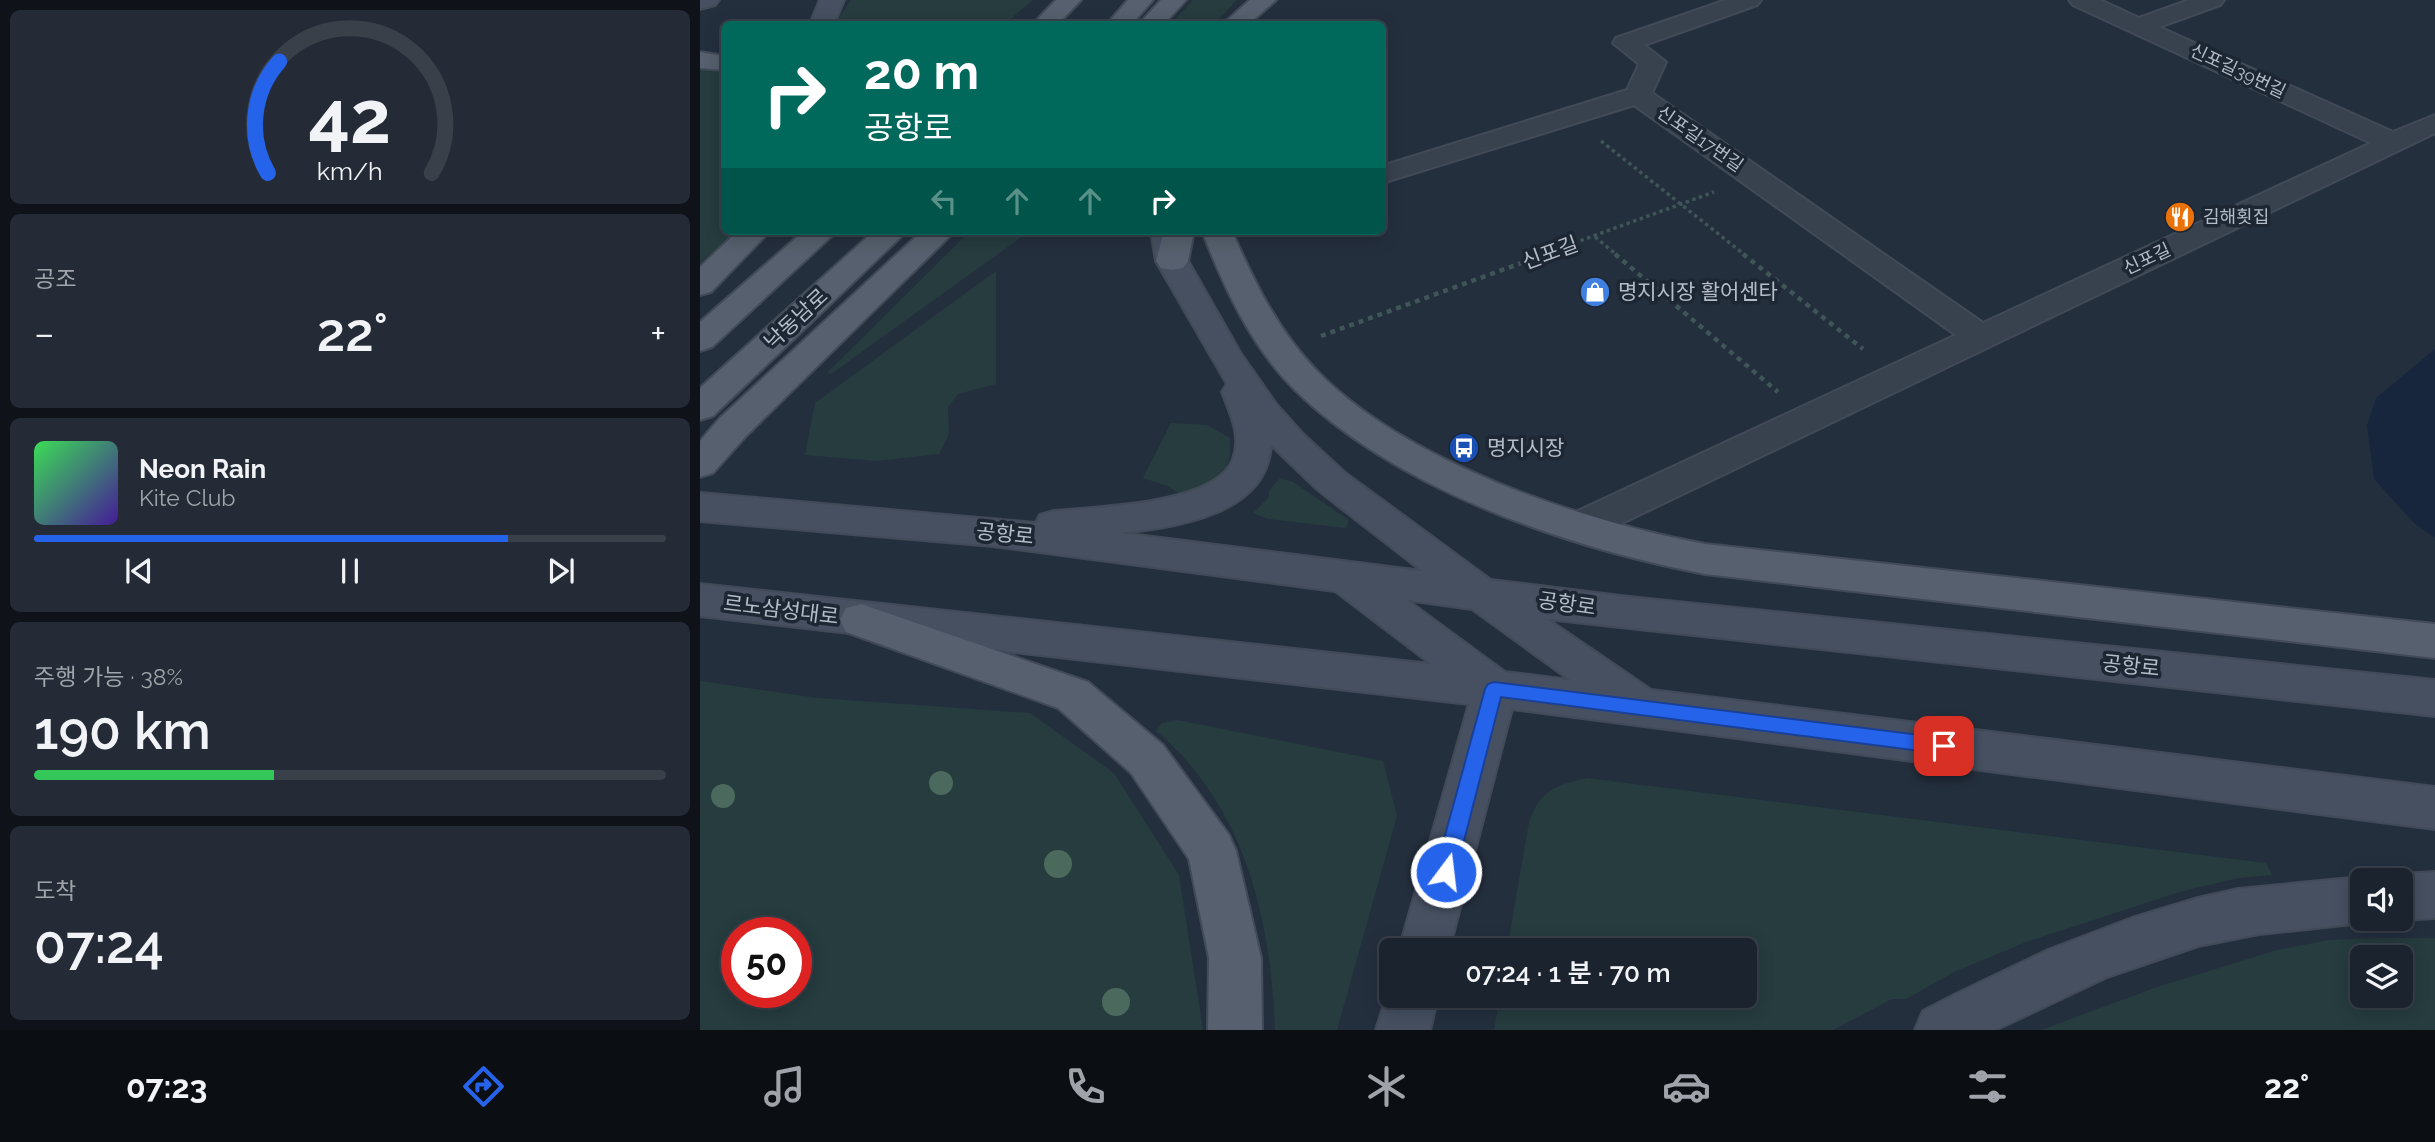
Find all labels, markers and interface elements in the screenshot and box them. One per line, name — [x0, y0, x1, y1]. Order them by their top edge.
street label: 신포길39번길 — [2187, 39, 2289, 102]
text: 20 m — [864, 43, 979, 100]
icon: right — [749, 49, 840, 140]
text: 42 — [309, 75, 391, 160]
street label: 신포길17번길 — [1653, 101, 1747, 176]
text: 공항로 — [864, 109, 952, 146]
text: km/h — [317, 156, 383, 186]
icon: left — [925, 182, 963, 220]
icon: ahead — [998, 182, 1036, 220]
icon: ahead — [1071, 182, 1109, 220]
icon: right — [1144, 182, 1182, 220]
restaurant icon: 김해횟집 — [2163, 200, 2197, 234]
place label: 김해횟집 — [2203, 206, 2269, 227]
street label: 신포길 — [1518, 231, 1581, 274]
street label: 신포길 — [2120, 239, 2174, 279]
text: 공조 — [34, 265, 76, 292]
shop icon: 명지시장 활어센타 — [1578, 275, 1612, 309]
place label: 명지시장 활어센타 — [1618, 279, 1778, 304]
street label: 낙동남로 — [759, 283, 832, 354]
text: 22° — [317, 302, 388, 363]
text: − — [34, 311, 54, 356]
text: + — [650, 311, 666, 356]
bus stop icon: 명지시장 — [1447, 431, 1481, 465]
place label: 명지시장 — [1487, 435, 1564, 460]
text: Neon Rain — [139, 454, 266, 484]
text: Kite Club — [139, 484, 236, 511]
street label: 공항로 — [975, 518, 1035, 549]
icon: previous — [120, 552, 158, 590]
icon: pause — [331, 552, 369, 590]
icon: next — [542, 552, 580, 590]
street label: 공항로 — [1537, 587, 1598, 620]
street label: 르노삼성대로 — [722, 590, 840, 629]
street label: 공항로 — [2101, 650, 2161, 681]
text: 주행 가능 · 38% — [34, 663, 183, 690]
text: 190 km — [34, 700, 211, 761]
pin — [1914, 716, 1974, 776]
icon: arrive — [1925, 727, 1963, 765]
position arrow — [1409, 835, 1483, 909]
map controls — [2350, 868, 2413, 1008]
button: sound — [2350, 868, 2413, 931]
text: 도착 — [34, 877, 76, 904]
text: 07:24 — [34, 914, 164, 975]
speed limit sign: 50 — [721, 917, 812, 1008]
button: layers — [2350, 945, 2413, 1008]
text: 07:24 · 1 분 · 70 m — [1465, 958, 1671, 988]
icon: directions — [459, 1062, 508, 1111]
icon: music — [760, 1062, 809, 1111]
icon: phone — [1061, 1062, 1110, 1111]
icon: climate — [1362, 1062, 1411, 1111]
icon: car — [1662, 1062, 1711, 1111]
icon: filters — [1963, 1062, 2012, 1111]
text: 07:23 — [126, 1068, 207, 1105]
text: 22° — [2264, 1068, 2309, 1105]

